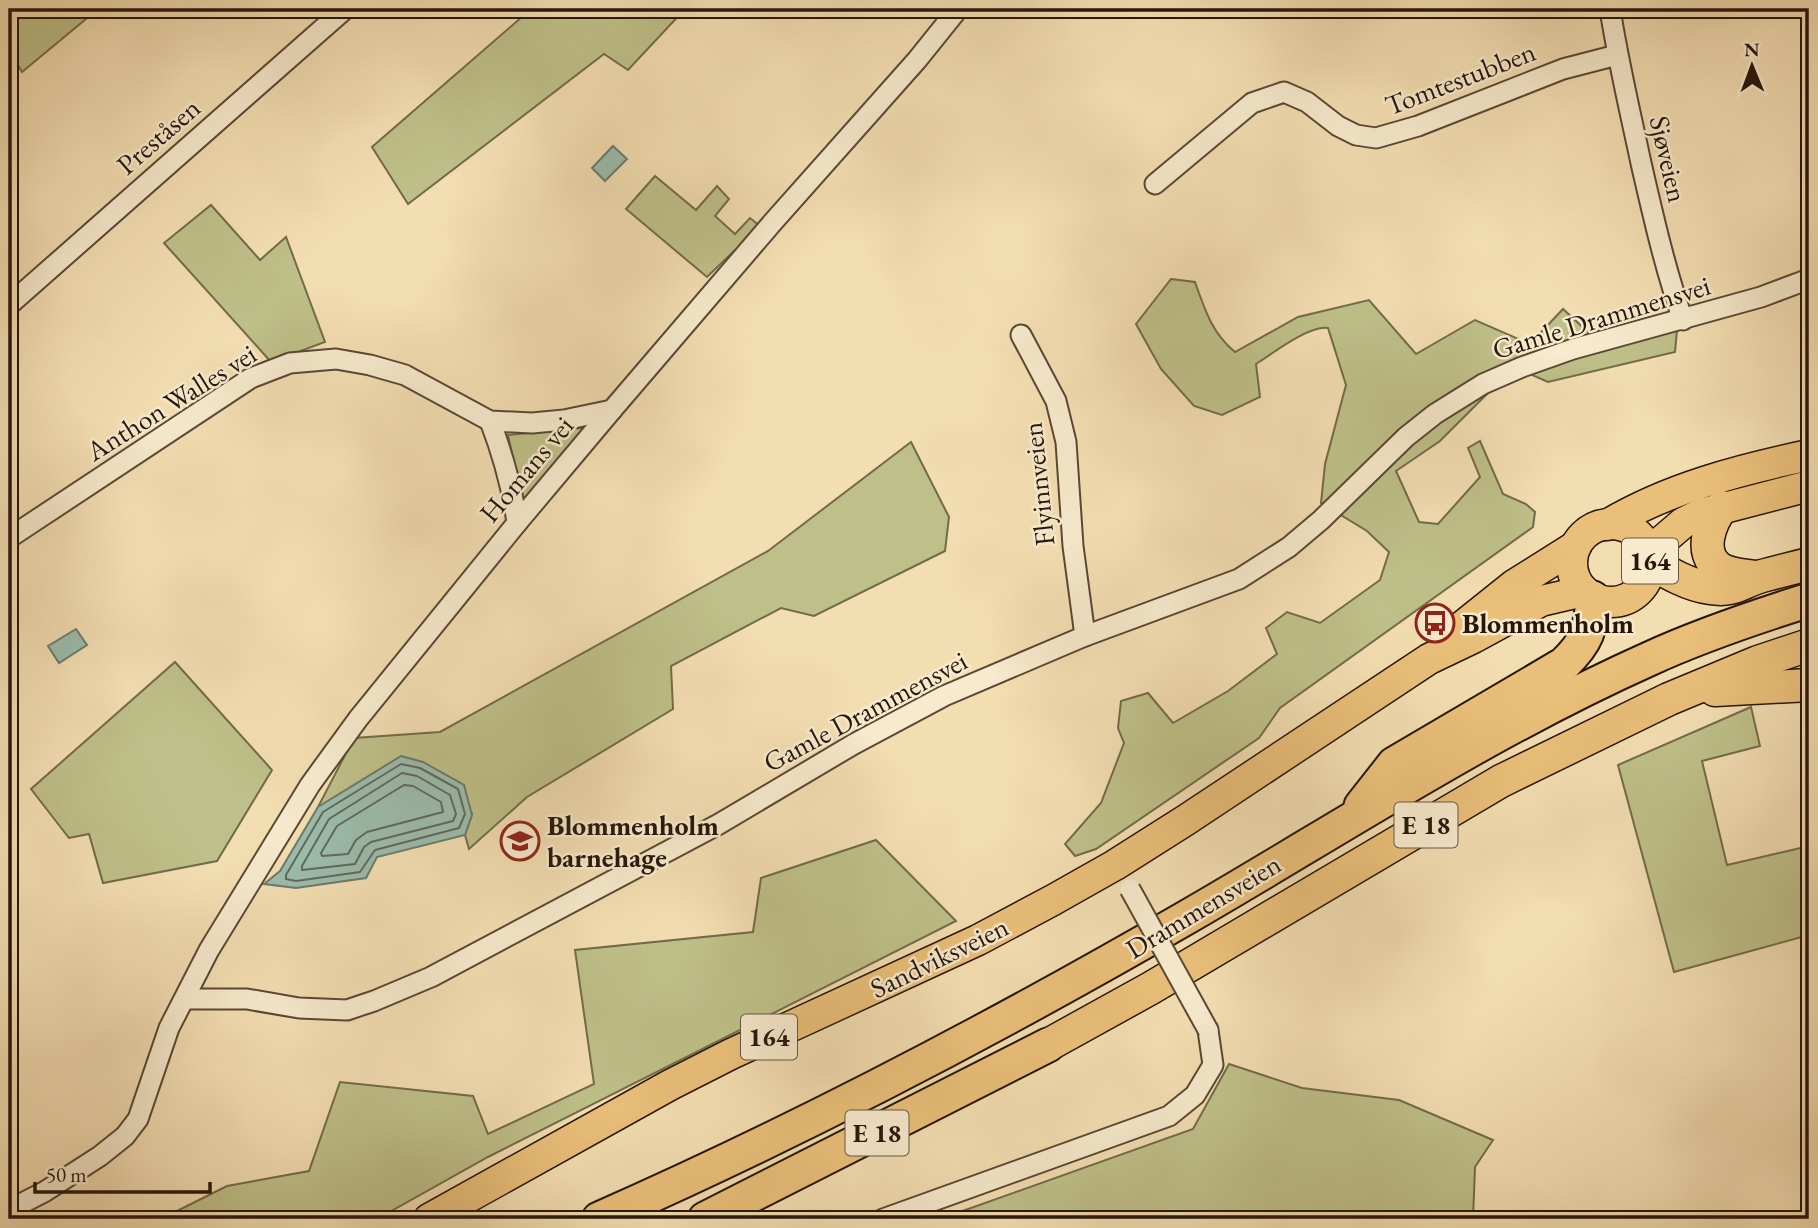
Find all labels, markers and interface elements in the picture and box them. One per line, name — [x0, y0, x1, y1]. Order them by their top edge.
north arrow — [1716, 32, 1786, 102]
street label: Tomtestubben — [1380, 33, 1541, 123]
text: N — [1744, 37, 1760, 62]
street label: Preståsen — [109, 90, 208, 182]
street label: Sjøveien — [1642, 112, 1696, 206]
street label: Gamle Drammensvei — [1488, 267, 1714, 367]
street label: Anthon Walles vei — [78, 335, 263, 469]
street label: Homans vei — [471, 408, 581, 530]
street label: Flyinnveien — [1014, 420, 1062, 548]
road number: 164 — [1622, 538, 1678, 583]
bus stop icon: Blommenholm — [1414, 602, 1456, 644]
place label: Blommenholm — [1462, 605, 1634, 641]
street label: Gamle Drammensvei — [757, 642, 973, 780]
road number: E 18 — [1394, 803, 1458, 848]
place label: Blommenholm barnehage — [547, 807, 719, 875]
school or university icon: Blommenholm barnehage — [499, 820, 541, 862]
street label: Drammensveien — [1119, 845, 1287, 966]
street label: Sandviksveien — [864, 908, 1014, 1006]
road number: 164 — [741, 1014, 797, 1060]
road number: E 18 — [846, 1110, 908, 1156]
scale bar — [35, 1151, 210, 1195]
text: 50 m — [46, 1161, 87, 1188]

